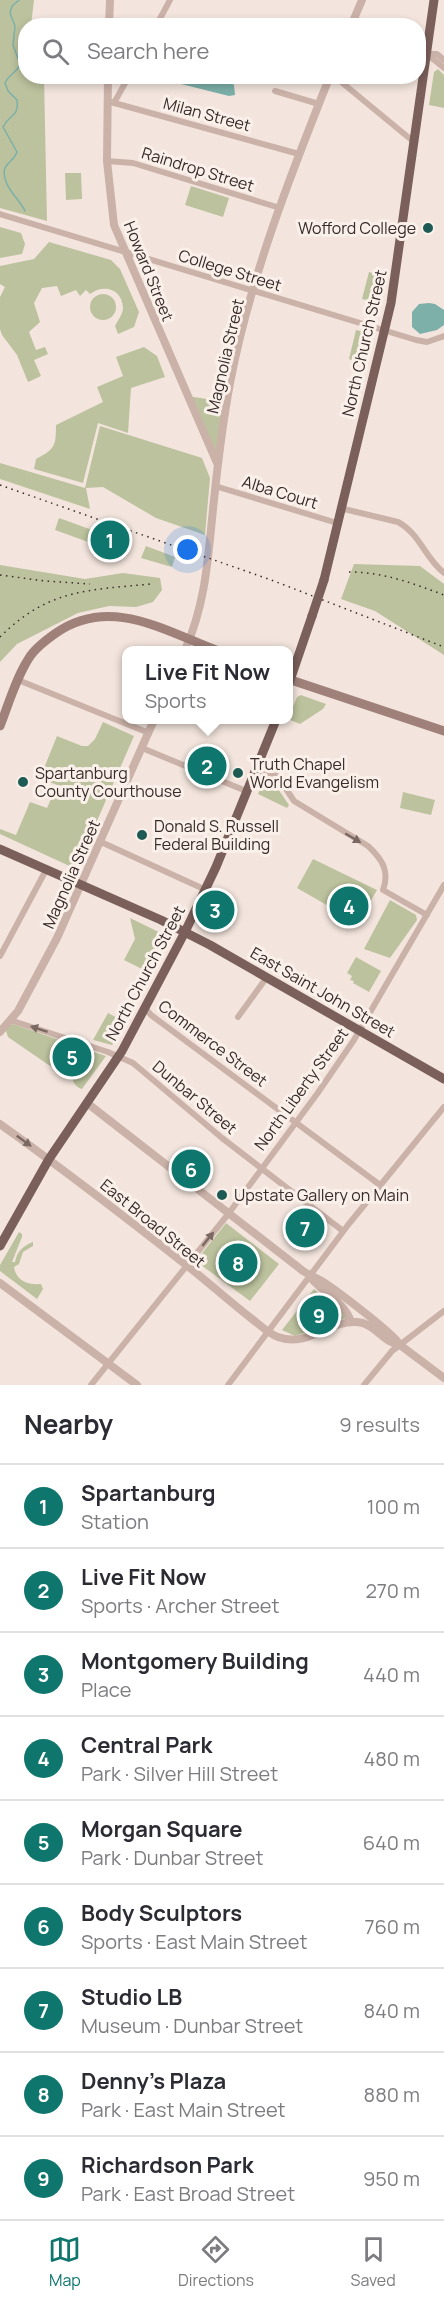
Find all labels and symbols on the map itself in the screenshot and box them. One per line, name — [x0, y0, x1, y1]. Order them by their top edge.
street label: Milan Street — [161, 92, 253, 136]
street label: Raindrop Street — [139, 141, 257, 197]
place label: Wofford College — [298, 217, 416, 239]
street label: Howard Street — [119, 218, 179, 324]
marker: Wofford College — [421, 221, 435, 235]
street label: College Street — [176, 244, 284, 296]
street label: North Church Street — [336, 267, 392, 419]
street label: Magnolia Street — [201, 296, 249, 416]
street label: Alba Court — [239, 470, 321, 514]
pin: 1 — [90, 518, 130, 562]
your location — [173, 535, 202, 564]
pin: 2 — [188, 744, 226, 789]
place label: Truth Chapel World Evangelism — [250, 753, 379, 793]
place label: Spartanburg County Courthouse — [35, 762, 182, 802]
marker: Truth Chapel World Evangelism — [231, 766, 245, 780]
marker: Spartanburg County Courthouse — [16, 775, 30, 789]
place label: Donald S. Russell Federal Building — [154, 815, 279, 855]
street label: Magnolia Street — [37, 816, 105, 932]
marker: Donald S. Russell Federal Building — [135, 828, 149, 842]
one-way arrow — [345, 832, 361, 843]
pin: 4 — [330, 884, 368, 928]
pin: 3 — [196, 888, 234, 932]
street label: North Church Street — [100, 902, 190, 1044]
street label: East Saint John Street — [247, 942, 399, 1042]
street label: Commerce Street — [154, 995, 272, 1091]
street label: North Liberty Street — [249, 1023, 353, 1155]
one-way arrow — [30, 1024, 48, 1034]
pin: 5 — [52, 1034, 92, 1080]
street label: Dunbar Street — [148, 1055, 242, 1139]
one-way arrow — [16, 1135, 32, 1147]
pin: 6 — [172, 1146, 210, 1192]
street label: East Broad Street — [96, 1174, 210, 1272]
place label: Upstate Gallery on Main — [234, 1184, 409, 1206]
marker: Upstate Gallery on Main — [215, 1188, 229, 1202]
pin: 7 — [286, 1206, 324, 1250]
one-way arrow — [201, 1231, 214, 1247]
pin: 8 — [218, 1240, 258, 1286]
pin: 9 — [300, 1292, 338, 1338]

